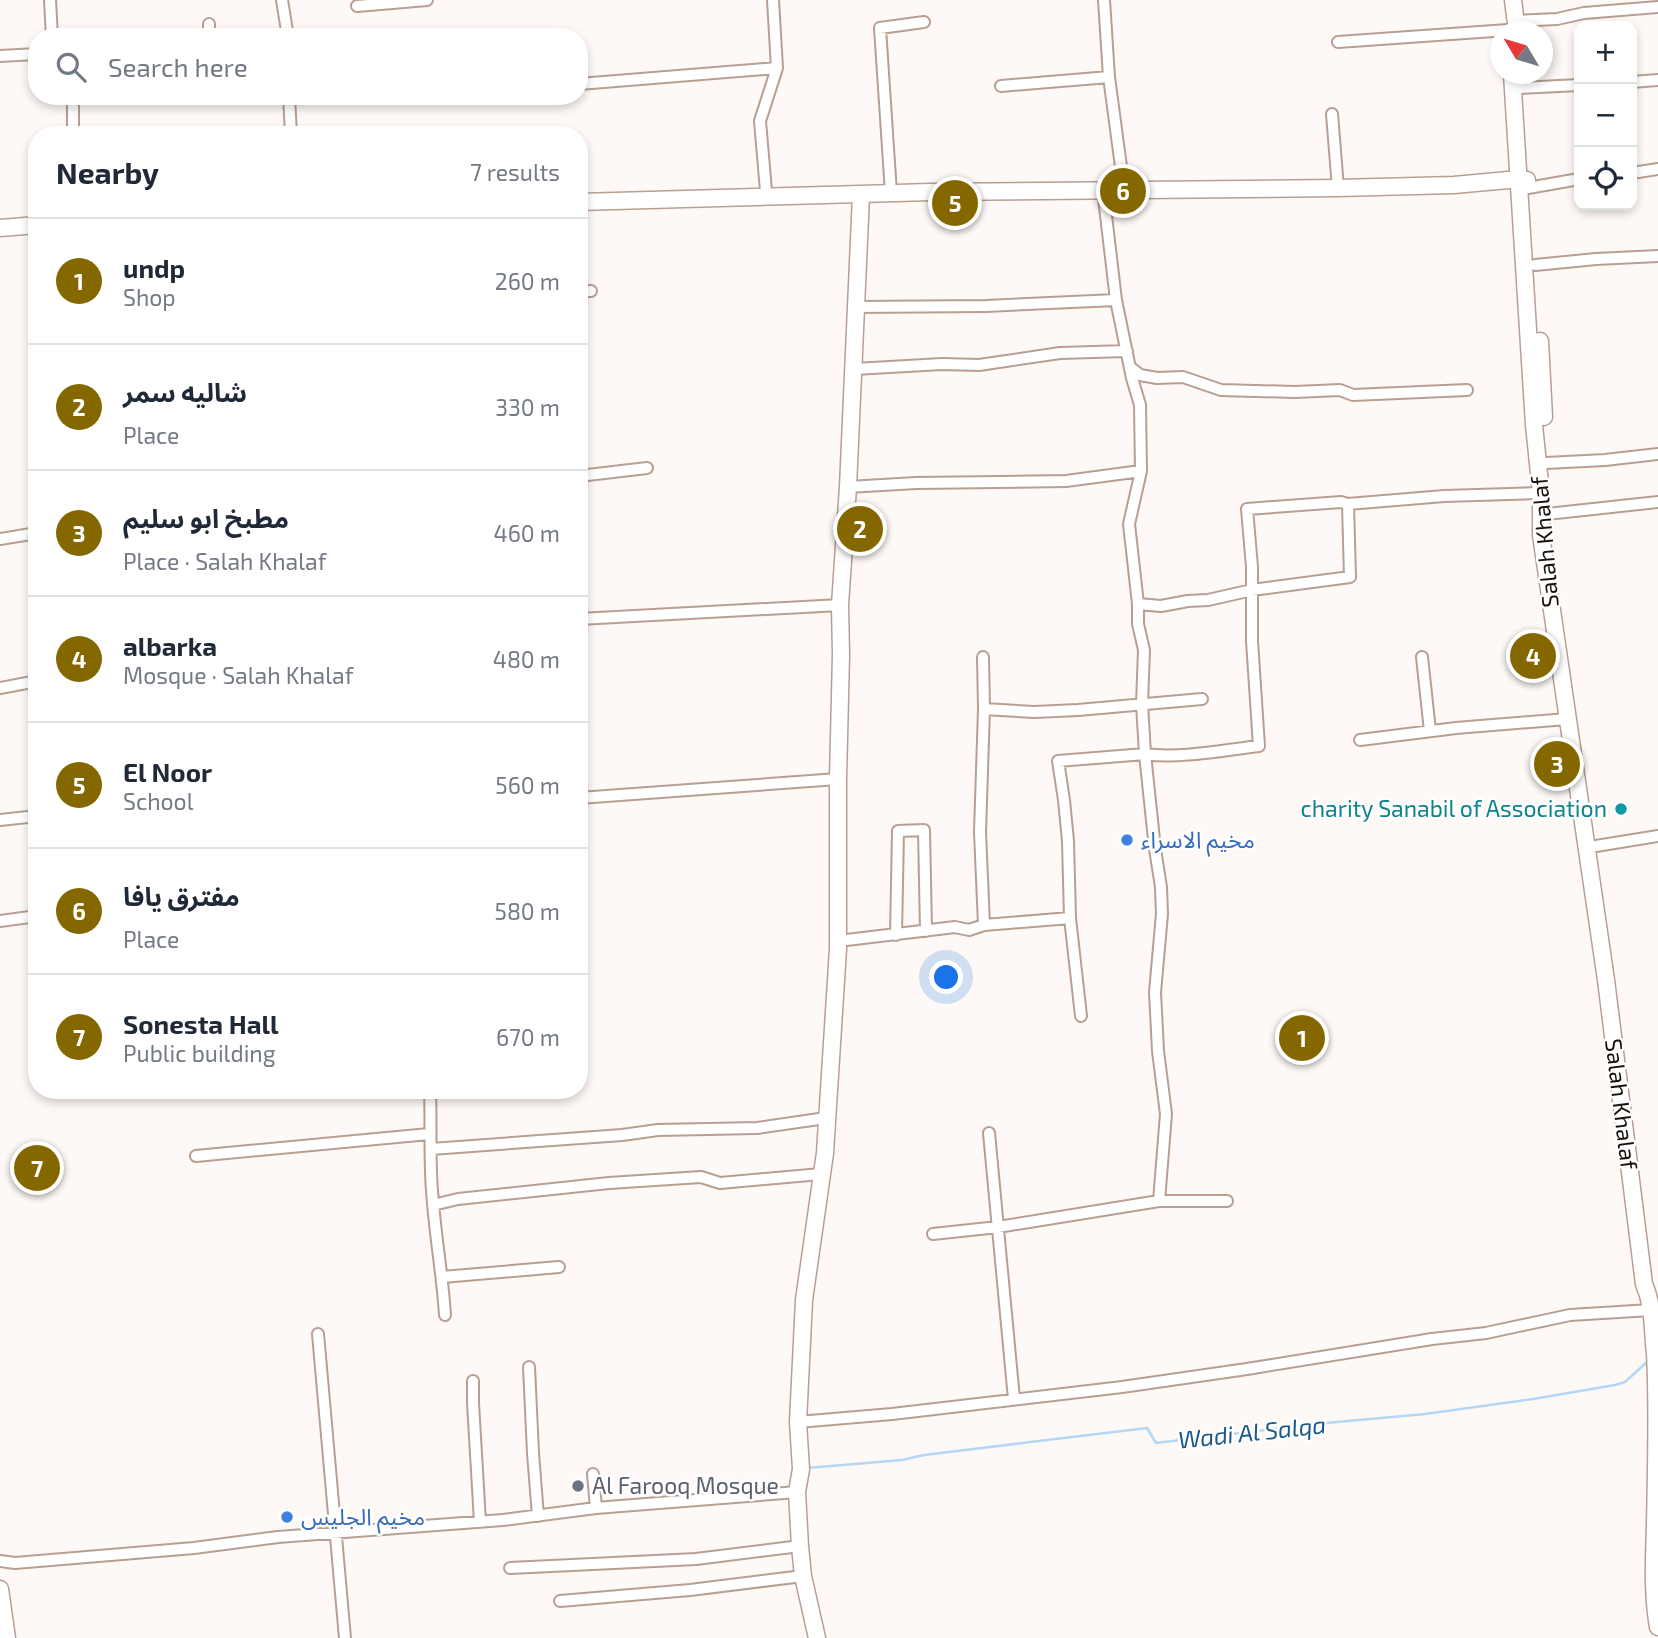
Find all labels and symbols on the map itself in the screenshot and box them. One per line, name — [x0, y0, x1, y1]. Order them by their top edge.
north arrow — [1490, 21, 1553, 84]
pin: 6 — [1100, 165, 1146, 217]
pin: 5 — [932, 177, 978, 229]
street label: Salah Khalaf — [1524, 474, 1564, 609]
pin: 2 — [837, 503, 883, 555]
pin: 4 — [1510, 630, 1556, 682]
pin: 3 — [1534, 738, 1580, 790]
place label: charity Sanabil of Association — [1300, 794, 1607, 822]
marker: charity Sanabil of Association — [1613, 801, 1629, 817]
place label: مخيم الاسراء — [1141, 825, 1255, 857]
marker: مخيم الاسراء — [1119, 832, 1135, 848]
your location — [929, 960, 963, 994]
pin: 1 — [1279, 1012, 1325, 1064]
street label: Salah Khalaf — [1600, 1037, 1644, 1172]
pin: 7 — [14, 1142, 60, 1194]
water label: Wadi Al Salqa — [1176, 1409, 1327, 1454]
place label: Al Farooq Mosque — [592, 1471, 779, 1499]
marker: Al Farooq Mosque — [570, 1478, 586, 1494]
place label: مخيم الجليس — [301, 1502, 425, 1534]
marker: مخيم الجليس — [279, 1509, 295, 1525]

